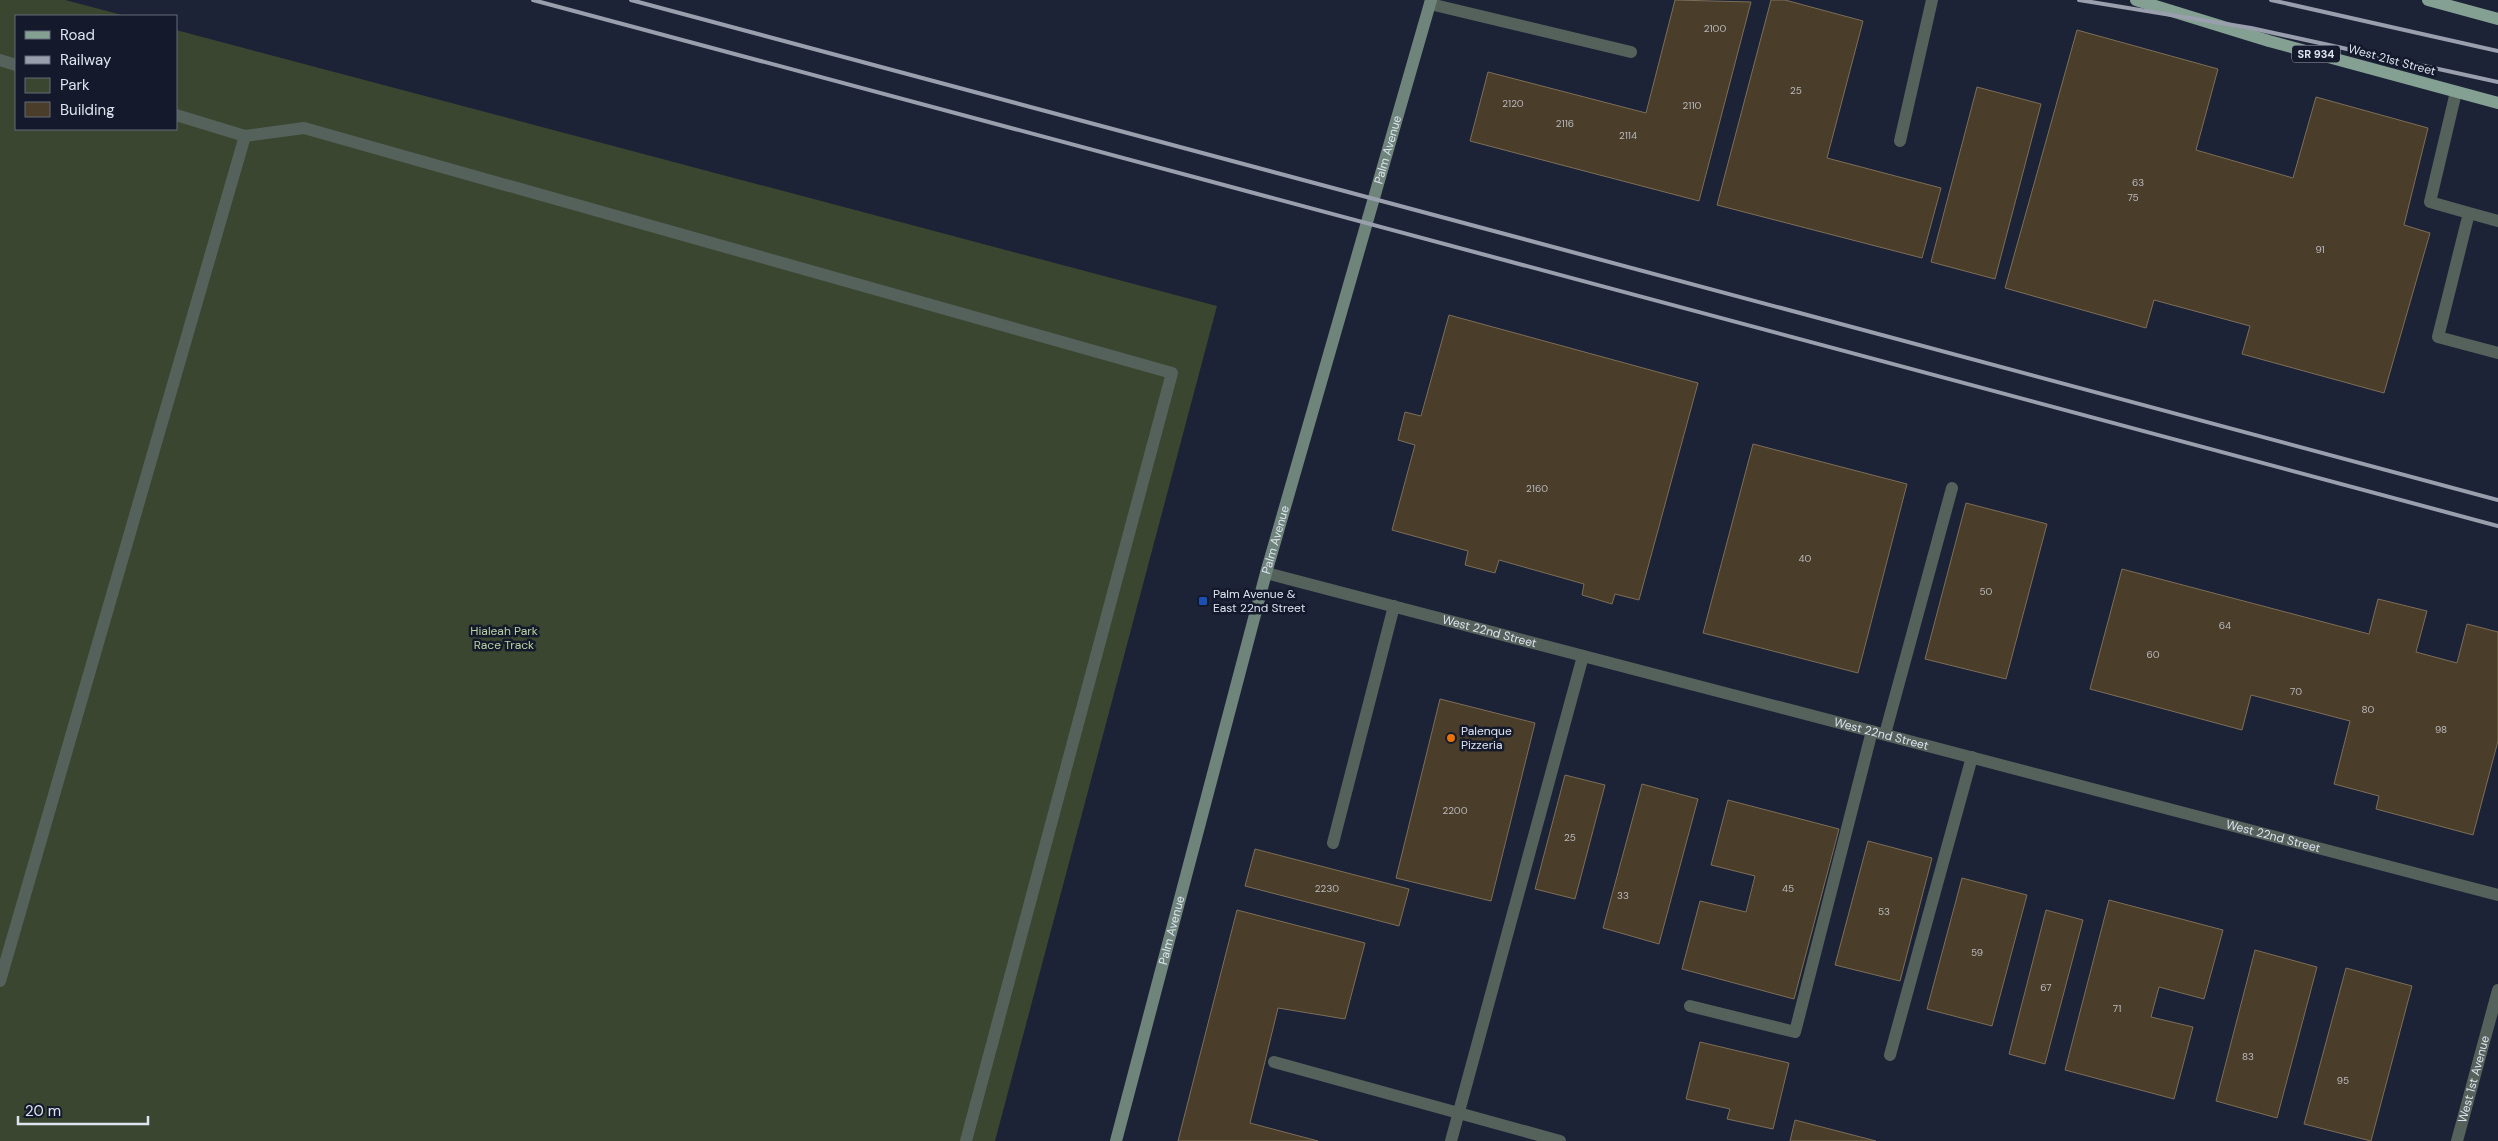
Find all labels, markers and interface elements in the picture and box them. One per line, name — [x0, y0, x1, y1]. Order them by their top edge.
legend — [15, 15, 178, 130]
house number: 2100 — [1704, 22, 1726, 35]
text: Road — [60, 25, 95, 45]
street label: West 21st Street — [2347, 41, 2438, 79]
road number: SR 934 — [2292, 46, 2340, 62]
text: Railway — [60, 50, 112, 70]
text: Park — [60, 75, 90, 95]
house number: 25 — [1790, 84, 1802, 97]
house number: 2120 — [1502, 97, 1524, 110]
house number: 2110 — [1683, 99, 1702, 112]
text: Building — [60, 100, 115, 120]
street label: Palm Avenue — [1370, 113, 1405, 186]
house number: 2116 — [1556, 117, 1574, 130]
house number: 2114 — [1619, 129, 1637, 142]
house number: 63 — [2132, 176, 2144, 189]
house number: 75 — [2127, 191, 2139, 204]
house number: 91 — [2315, 243, 2325, 256]
house number: 2160 — [1526, 482, 1548, 495]
street label: Palm Avenue — [1258, 504, 1293, 576]
house number: 40 — [1799, 552, 1812, 565]
house number: 50 — [1980, 585, 1993, 598]
place label: Palm Avenue & East 22nd Street — [1213, 586, 1306, 616]
marker: Palm Avenue & East 22nd Street — [1197, 595, 1209, 607]
street label: West 22nd Street — [1441, 611, 1539, 651]
house number: 64 — [2219, 619, 2231, 632]
park label: Hialeah Park Race Track — [470, 623, 538, 653]
house number: 60 — [2146, 648, 2160, 661]
house number: 70 — [2290, 685, 2302, 698]
house number: 80 — [2362, 703, 2375, 716]
street label: West 22nd Street — [1832, 714, 1931, 754]
place label: Palenque Pizzeria — [1461, 723, 1512, 753]
house number: 98 — [2435, 723, 2447, 736]
marker: Palenque Pizzeria — [1445, 732, 1457, 744]
house number: 2200 — [1442, 804, 1468, 817]
street label: West 22nd Street — [2224, 816, 2322, 856]
house number: 25 — [1564, 831, 1576, 844]
house number: 2230 — [1315, 882, 1339, 895]
house number: 45 — [1782, 882, 1794, 895]
house number: 33 — [1617, 889, 1629, 902]
street label: Palm Avenue — [1155, 894, 1188, 966]
house number: 53 — [1878, 905, 1890, 918]
house number: 59 — [1971, 946, 1983, 959]
house number: 67 — [2040, 981, 2052, 994]
house number: 71 — [2113, 1002, 2121, 1015]
street label: West 1st Avenue — [2454, 1034, 2493, 1125]
house number: 83 — [2242, 1050, 2254, 1063]
house number: 95 — [2337, 1074, 2349, 1087]
scale bar — [18, 1094, 148, 1126]
text: 20 m — [25, 1101, 61, 1121]

